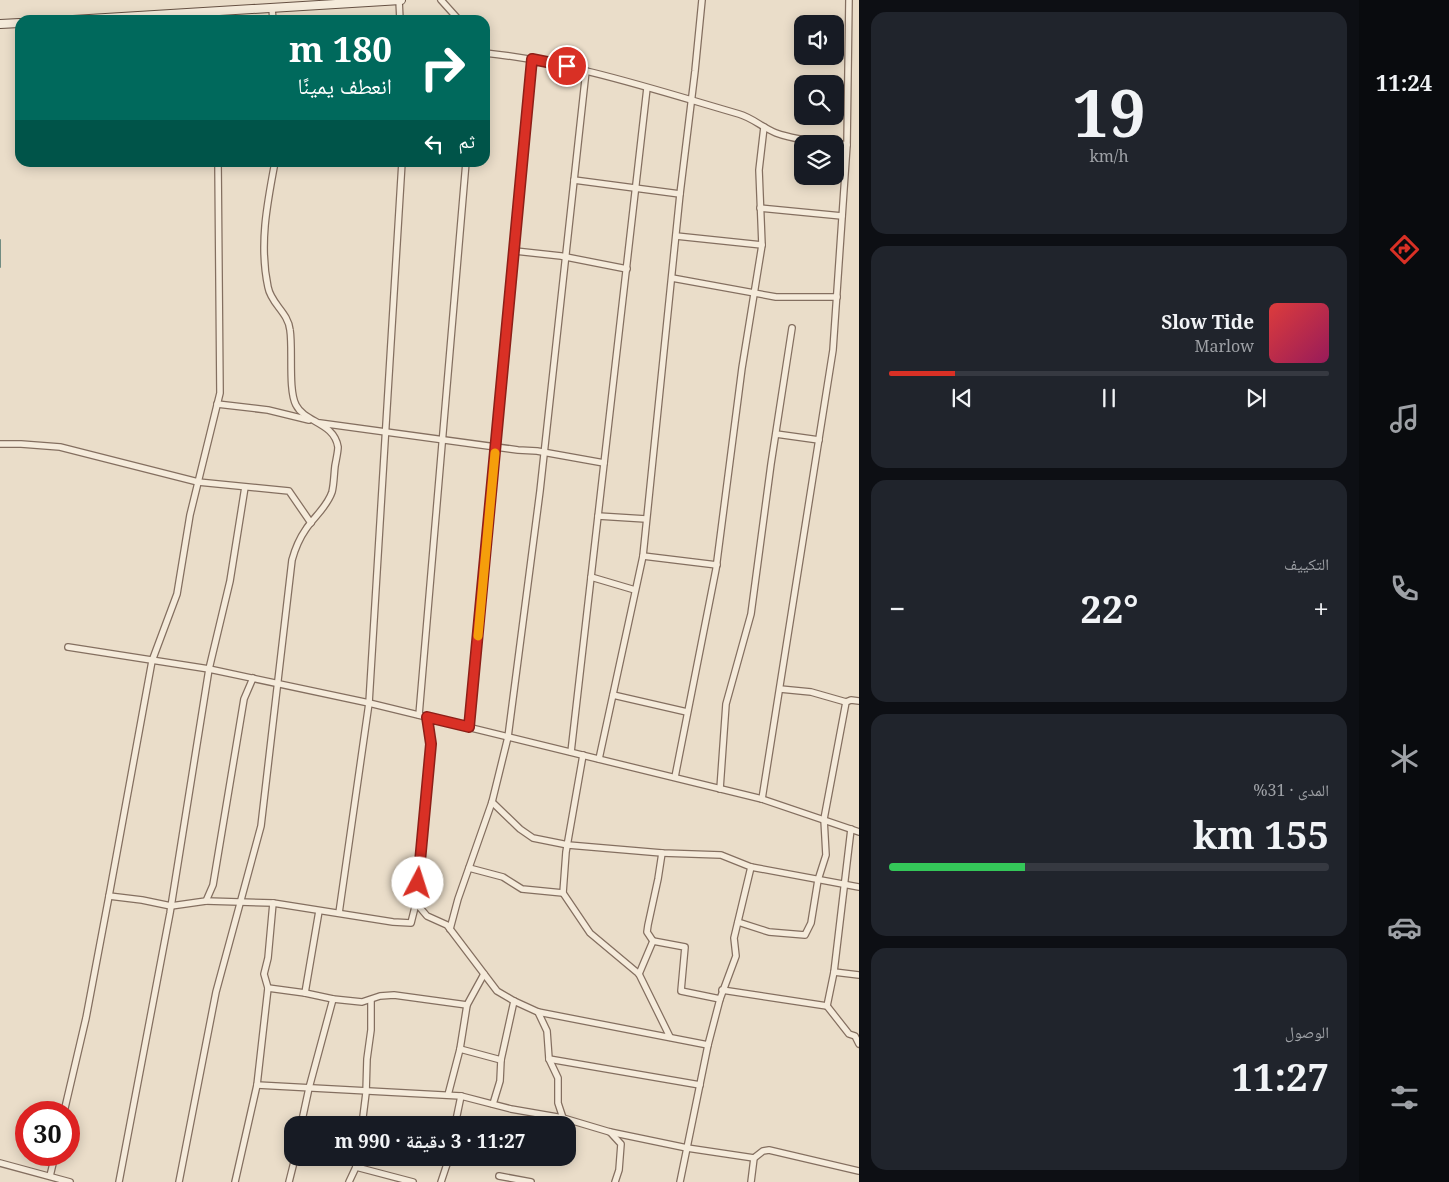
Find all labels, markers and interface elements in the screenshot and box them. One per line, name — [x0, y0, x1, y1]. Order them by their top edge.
map controls — [794, 15, 844, 185]
button: sound — [794, 15, 844, 65]
text: 180 m — [289, 25, 392, 72]
icon: right — [410, 35, 475, 100]
pin — [546, 45, 588, 87]
icon: arrive — [553, 52, 581, 80]
text: 11:24 — [1376, 67, 1432, 97]
text: 19 — [1072, 68, 1146, 156]
text: انعطف يمينًا — [298, 70, 392, 100]
button: search — [794, 75, 844, 125]
text: ثم — [458, 128, 475, 154]
icon: left — [420, 130, 448, 158]
button: layers — [794, 135, 844, 185]
text: km/h — [1089, 145, 1129, 167]
icon: directions — [1387, 232, 1422, 267]
text: Slow Tide — [1161, 309, 1254, 335]
text: Marlow — [1194, 335, 1254, 357]
icon: previous — [948, 384, 976, 412]
icon: pause — [1095, 384, 1123, 412]
icon: next — [1242, 384, 1270, 412]
icon: music — [1387, 401, 1422, 436]
text: التكييف — [1284, 553, 1329, 575]
icon: phone — [1387, 571, 1422, 606]
text: 22° — [1080, 582, 1138, 634]
text: − — [889, 589, 905, 627]
text: + — [1313, 589, 1329, 627]
icon: climate — [1387, 741, 1422, 776]
text: المدى · 31% — [1253, 779, 1329, 801]
text: 155 km — [1193, 808, 1329, 860]
position arrow — [391, 856, 443, 908]
icon: car — [1387, 910, 1422, 945]
text: الوصول — [1285, 1021, 1329, 1043]
text: 11:27 — [1232, 1050, 1329, 1102]
icon: filters — [1387, 1080, 1422, 1115]
speed limit sign: 30 — [15, 1101, 80, 1166]
text: 11:27 · 3 دقيقة · 990 m — [334, 1128, 526, 1154]

